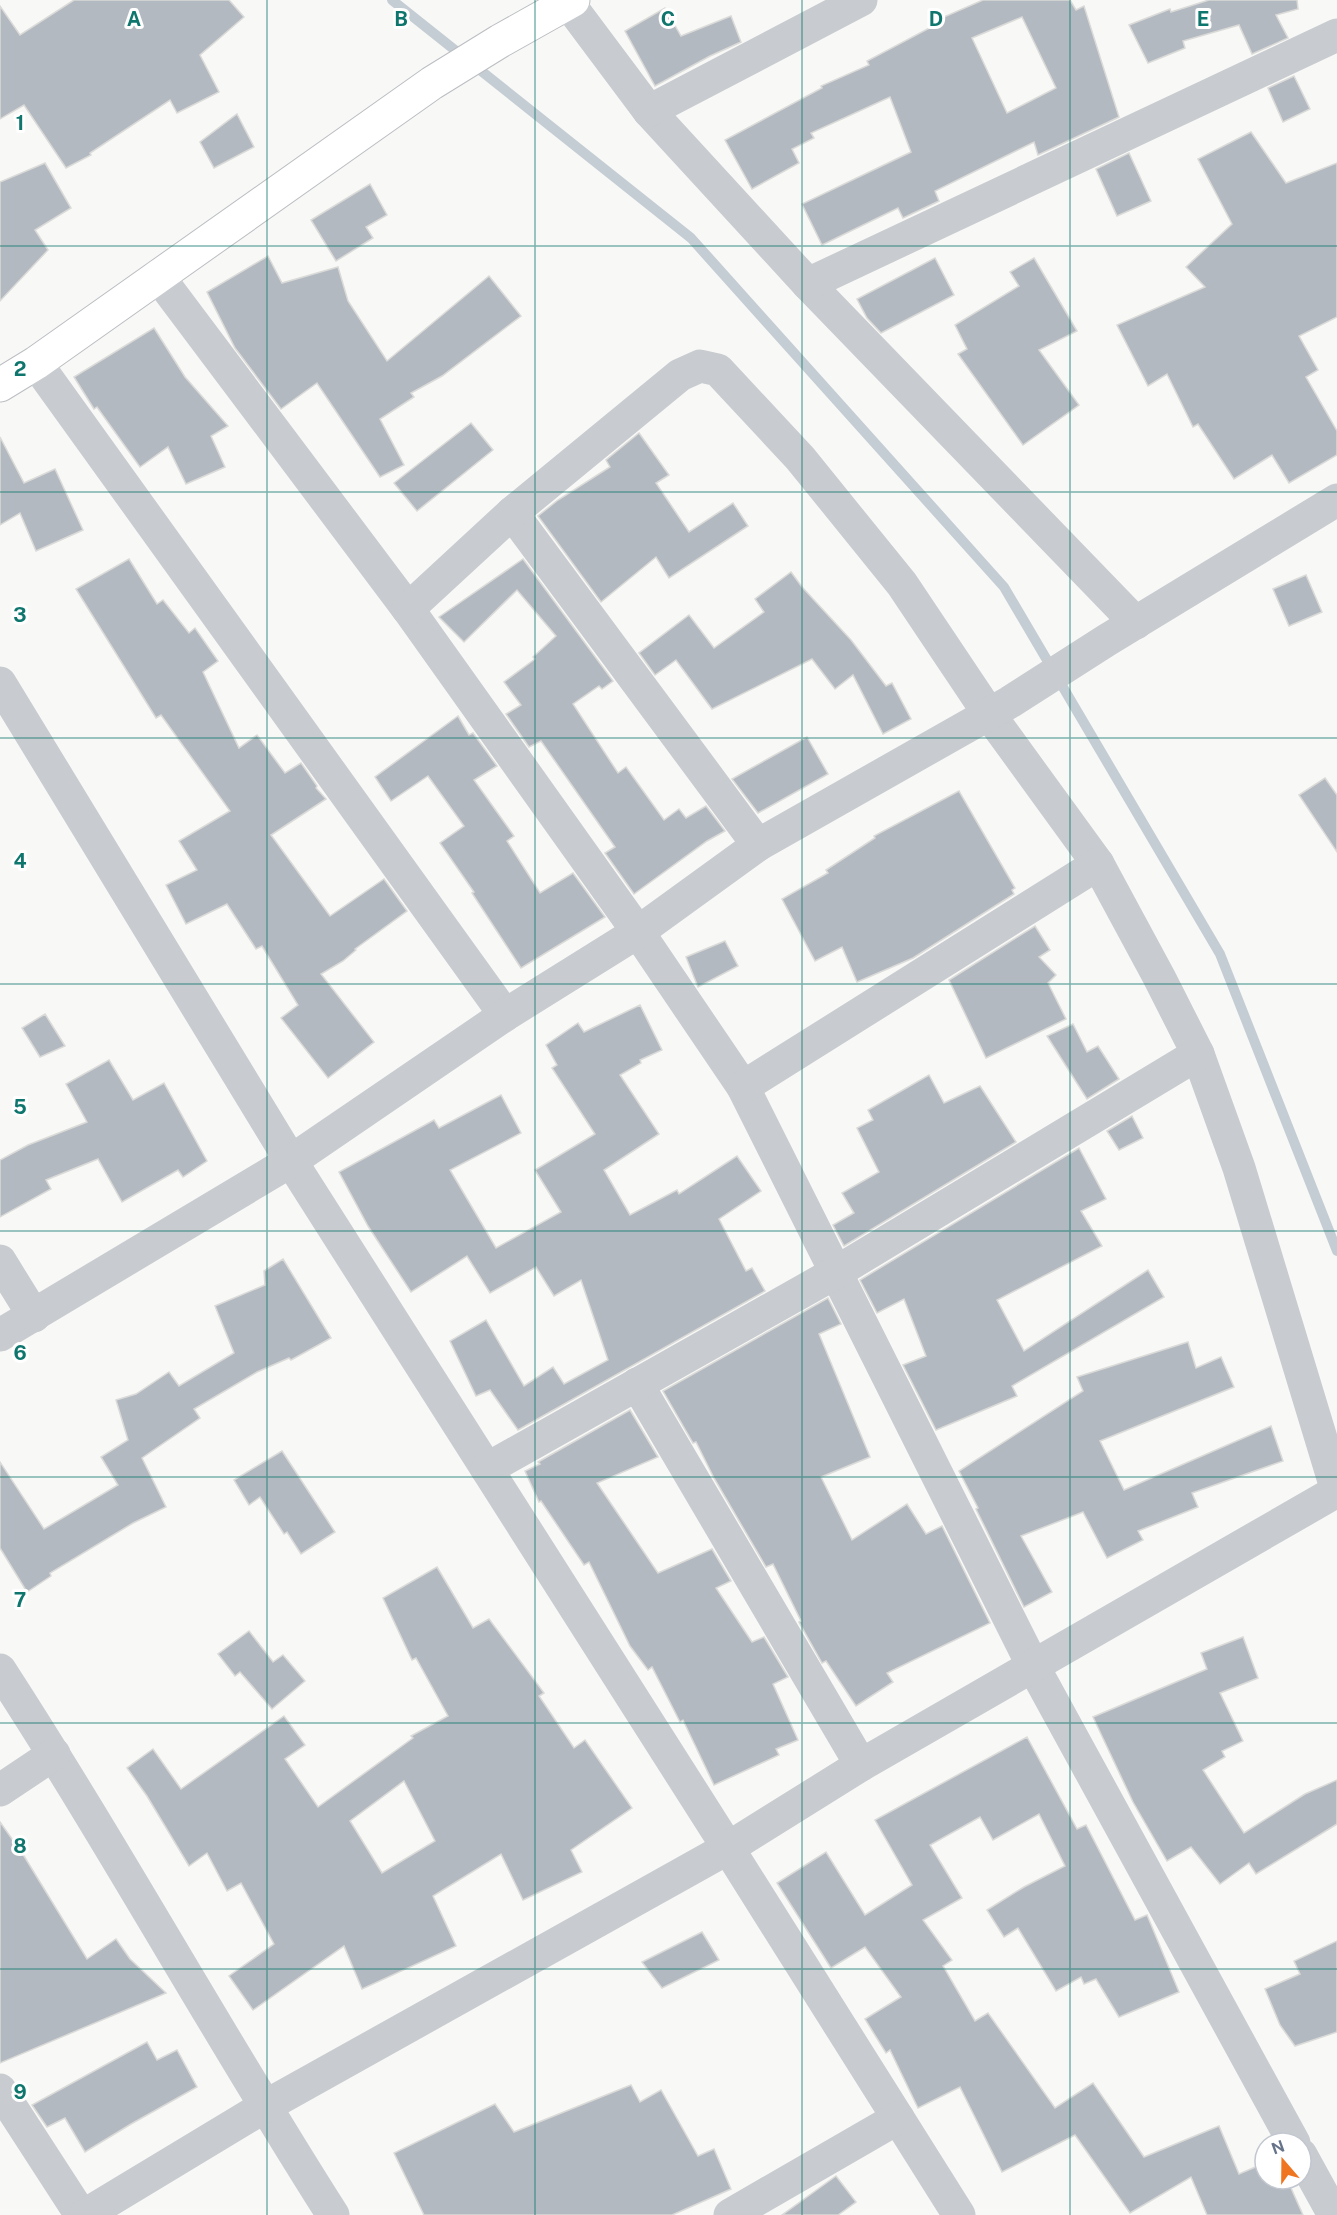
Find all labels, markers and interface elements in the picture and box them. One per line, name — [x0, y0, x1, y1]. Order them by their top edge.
text: A — [127, 7, 141, 31]
text: B — [394, 7, 408, 31]
text: C — [661, 7, 675, 31]
text: D — [929, 7, 943, 31]
text: E — [1197, 7, 1209, 31]
text: 1 — [16, 111, 24, 135]
text: 2 — [14, 357, 26, 381]
text: 3 — [13, 603, 27, 627]
text: 4 — [13, 849, 27, 873]
text: 5 — [13, 1095, 27, 1119]
text: 6 — [13, 1341, 27, 1365]
text: 7 — [14, 1588, 26, 1612]
text: 8 — [13, 1834, 27, 1858]
text: 9 — [13, 2080, 27, 2104]
north arrow — [1253, 2131, 1313, 2191]
text: N — [1269, 2136, 1287, 2158]

